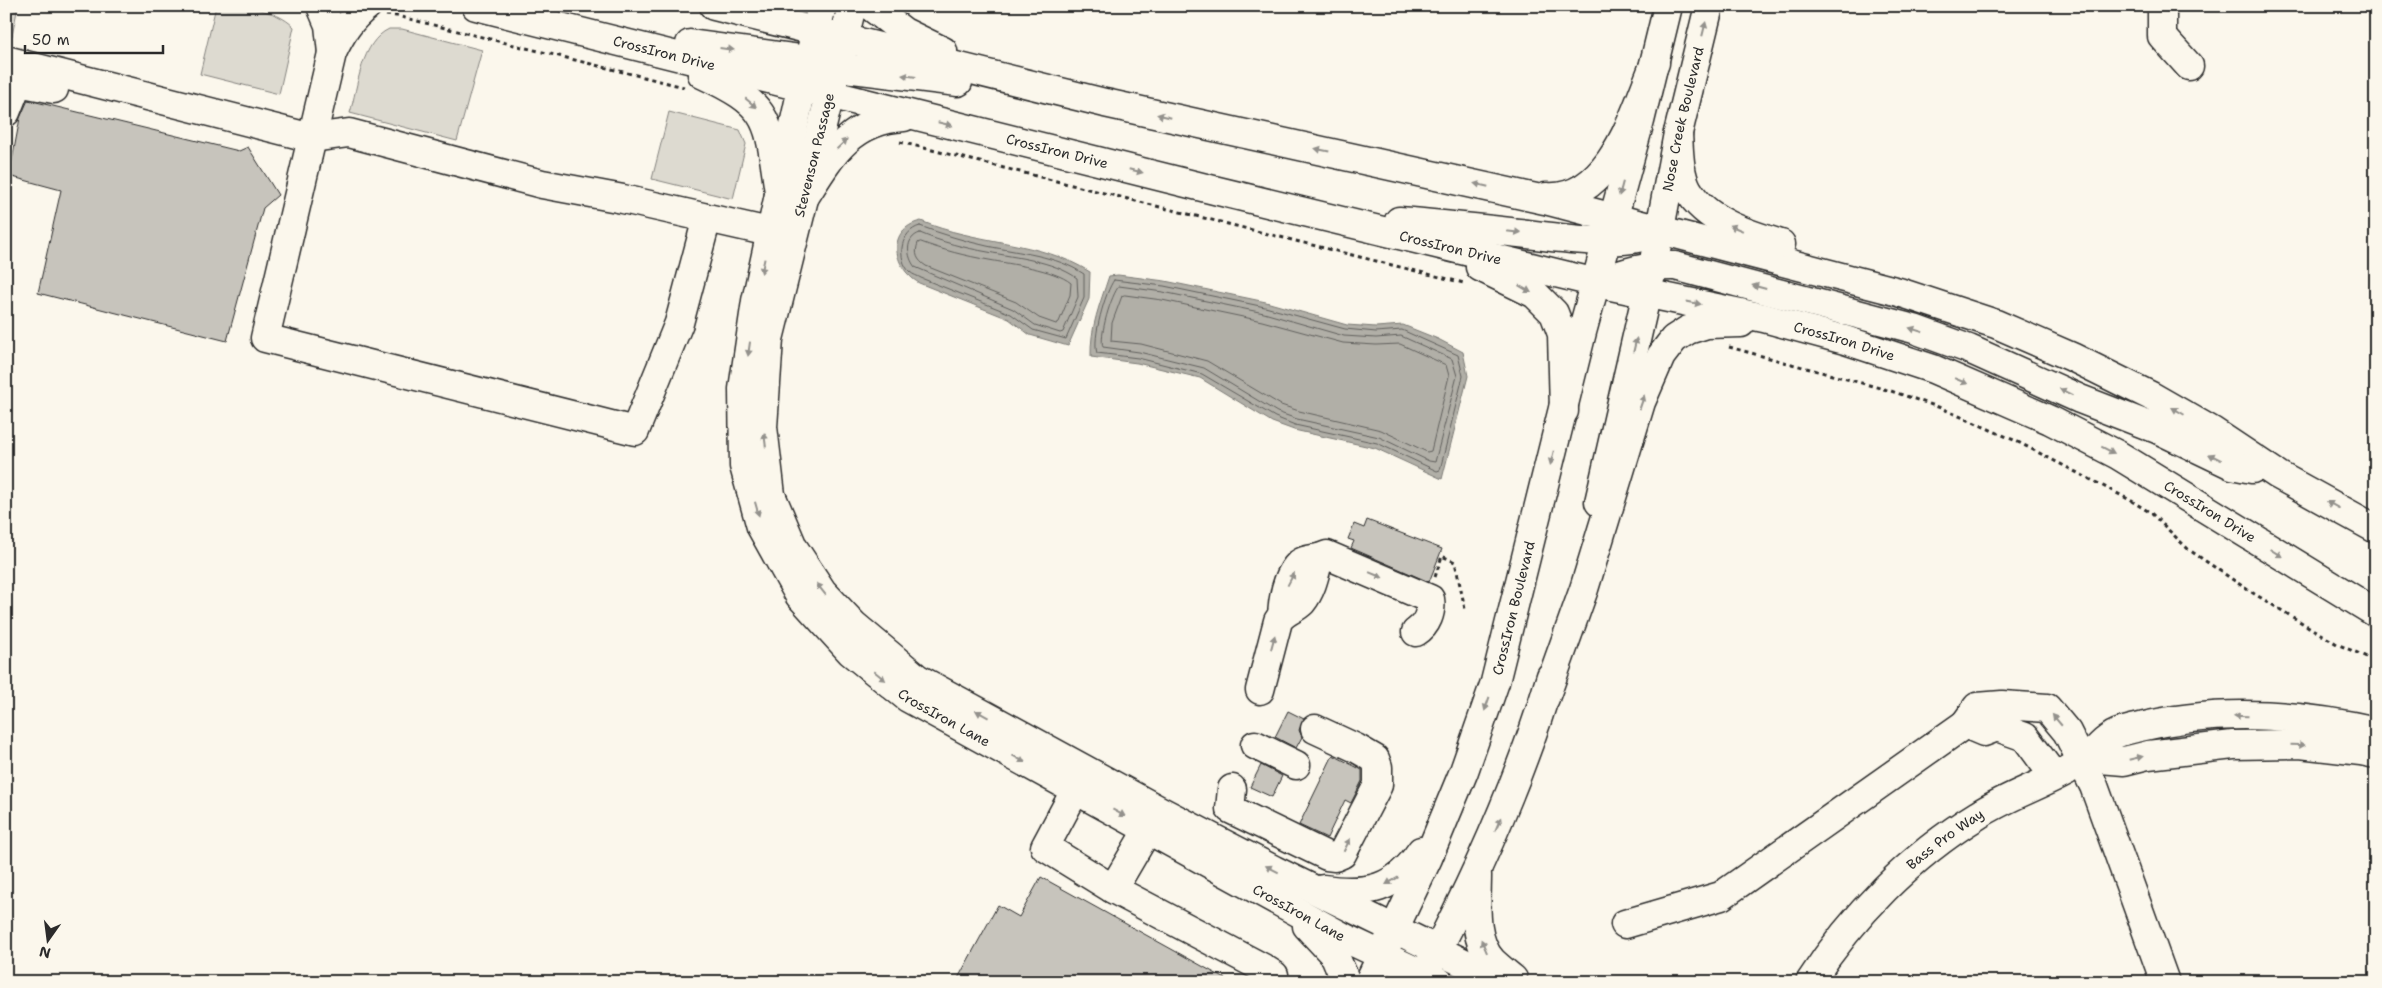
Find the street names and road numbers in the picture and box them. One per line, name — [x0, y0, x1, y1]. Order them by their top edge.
street label: CrossIron Drive — [611, 32, 717, 74]
street label: Nose Creek Boulevard — [1658, 45, 1708, 193]
street label: Stevenson Passage — [790, 91, 838, 219]
street label: CrossIron Drive — [1004, 130, 1110, 172]
street label: CrossIron Drive — [1398, 226, 1504, 269]
street label: CrossIron Drive — [1792, 318, 1897, 365]
street label: CrossIron Drive — [2161, 476, 2259, 546]
street label: CrossIron Boulevard — [1488, 539, 1539, 677]
street label: CrossIron Lane — [894, 684, 994, 751]
street label: Bass Pro Way — [1903, 805, 1987, 873]
street label: CrossIron Lane — [1250, 880, 1349, 945]

